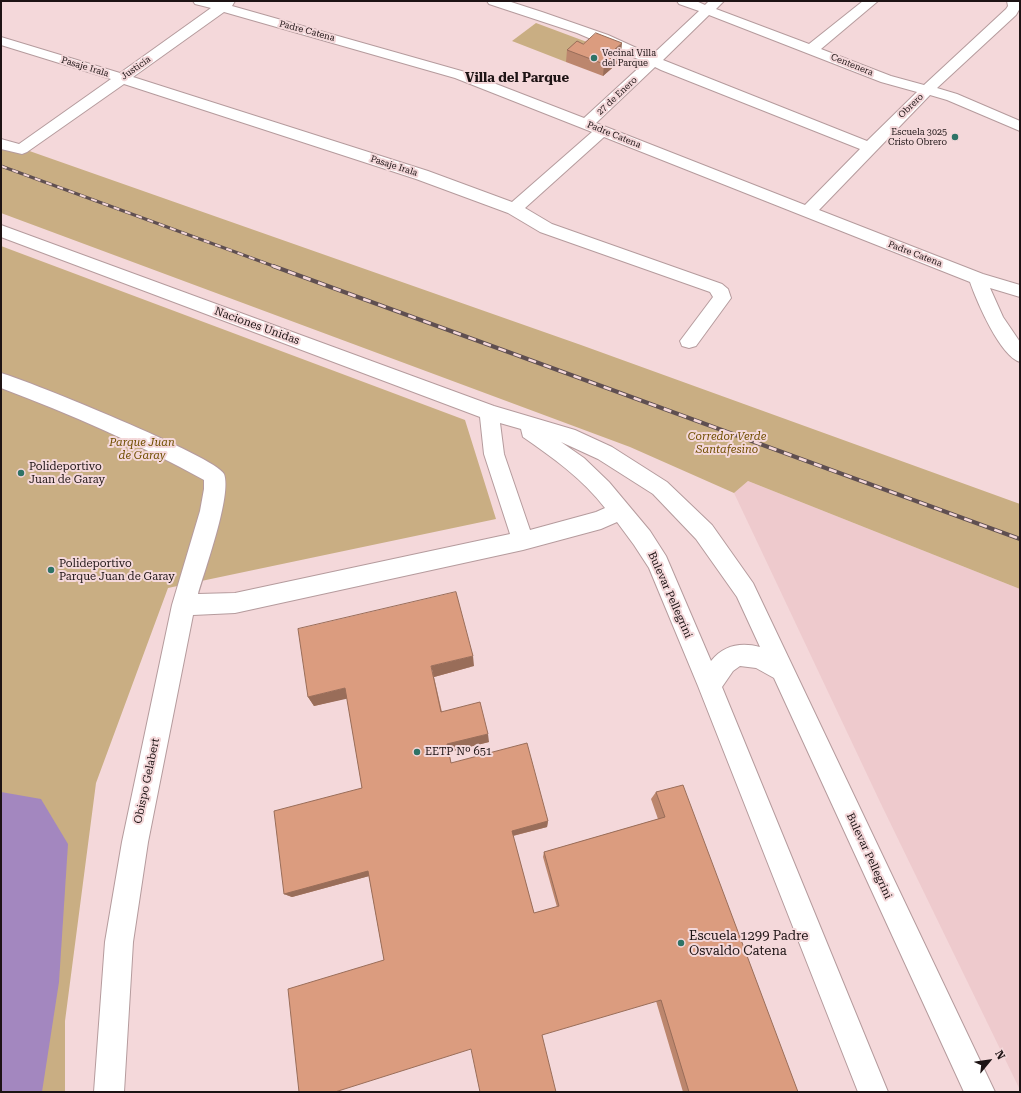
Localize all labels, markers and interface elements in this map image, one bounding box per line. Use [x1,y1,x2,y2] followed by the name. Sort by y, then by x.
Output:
[278,18,336,44] street label: Padre Catena
[602,48,656,69] place label: Vecinal Villa del Parque
[829,52,875,78] street label: Centenera
[589,53,599,63] marker: Vecinal Villa del Parque
[119,54,153,82] street label: Justicia
[60,55,110,79] street label: Pasaje Irala
[465,70,569,86] district label: Villa del Parque
[595,75,639,117] street label: 27 de Enero
[896,91,926,121] street label: Obrero
[586,119,642,151] street label: Padre Catena
[888,127,947,148] place label: Escuela 3025 Cristo Obrero
[950,132,960,142] marker: Escuela 3025 Cristo Obrero
[369,153,419,179] street label: Pasaje Irala
[886,239,944,269] street label: Padre Catena
[213,304,301,348] street label: Naciones Unidas
[688,430,766,456] park label: Corredor Verde Santafesino
[109,436,175,462] park label: Parque Juan de Garay
[29,460,105,486] place label: Polideportivo Juan de Garay
[16,468,26,478] marker: Polideportivo Juan de Garay
[645,550,695,640] street label: Bulevar Pellegrini
[59,557,175,583] place label: Polideportivo Parque Juan de Garay
[46,565,56,575] marker: Polideportivo Parque Juan de Garay
[131,737,163,825] street label: Obispo Gelabert
[425,745,492,759] place label: EETP Nº 651
[412,747,422,757] marker: EETP Nº 651
[843,811,895,901] street label: Bulevar Pellegrini
[689,928,808,959] place label: Escuela 1299 Padre Osvaldo Catena
[676,938,686,948] marker: Escuela 1299 Padre Osvaldo Catena
[969,1041,1009,1081] north arrow
[992,1048,1008,1062] text: N

